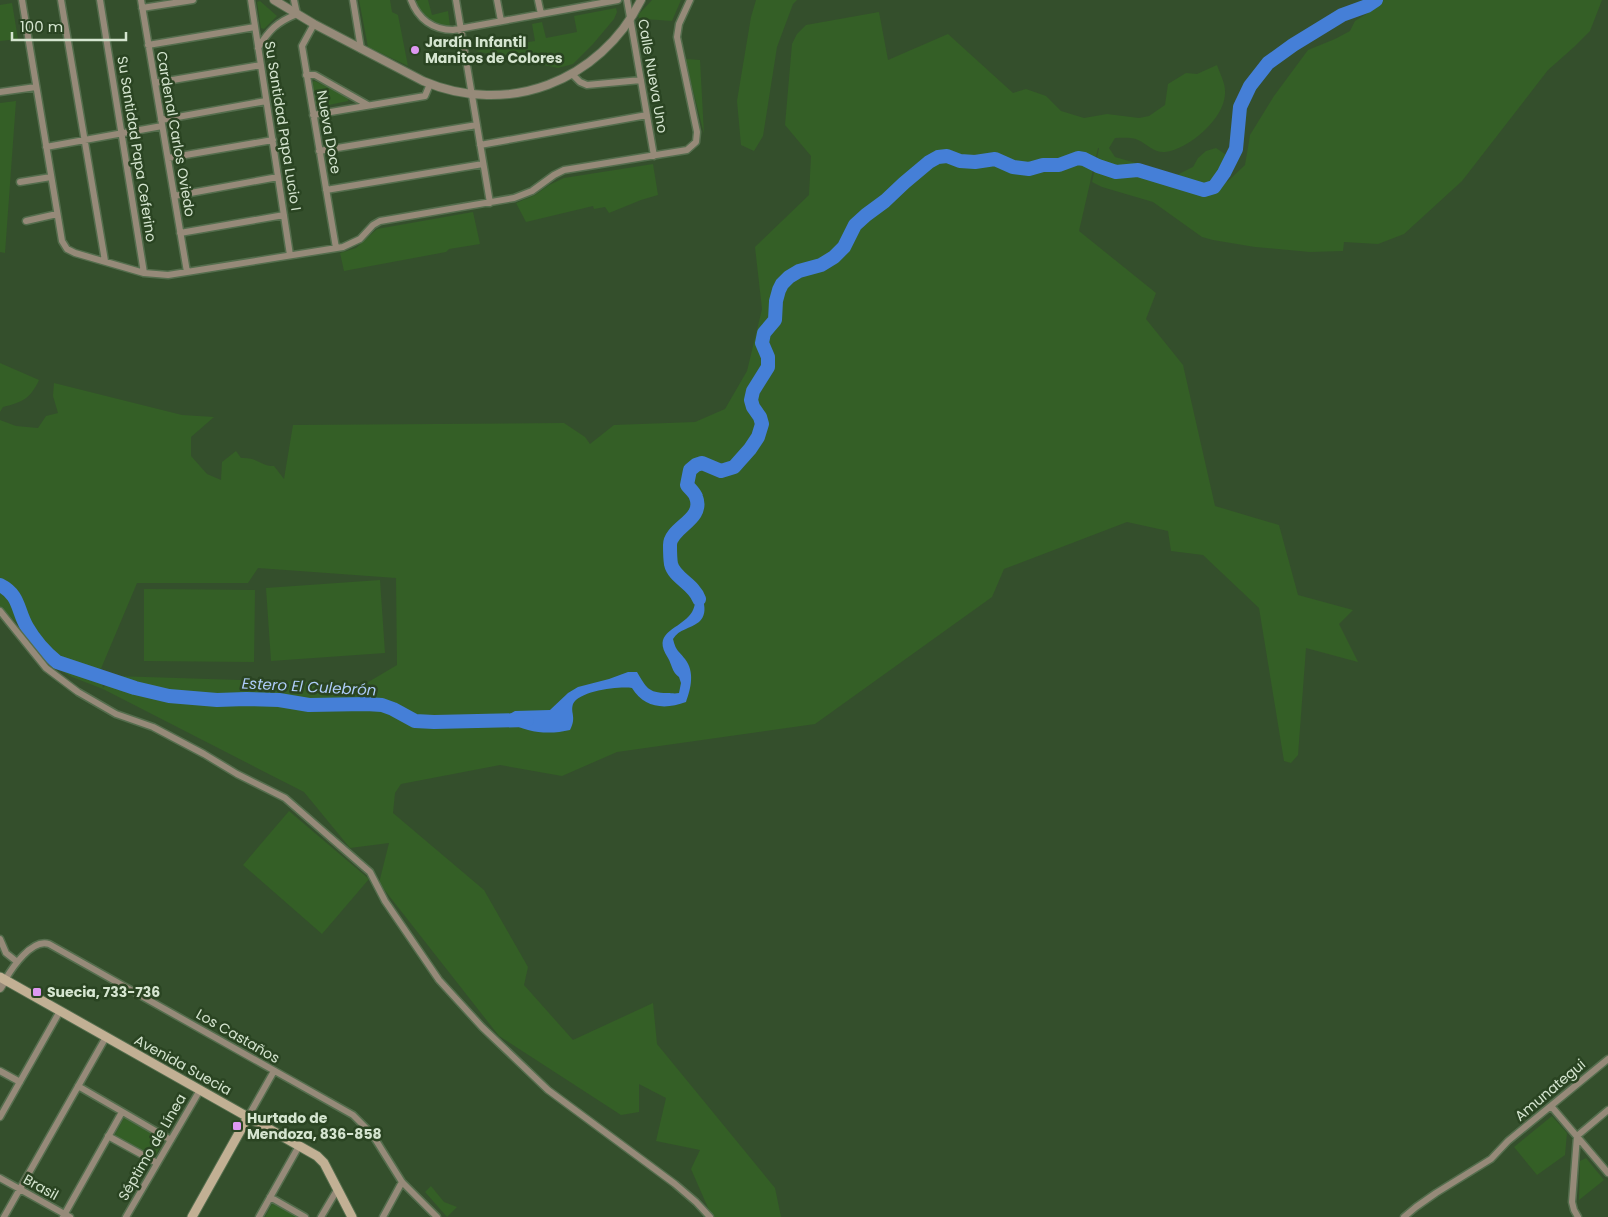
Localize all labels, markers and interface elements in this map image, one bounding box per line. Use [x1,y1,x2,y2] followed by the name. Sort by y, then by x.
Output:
[12,10,126,42] scale bar
[20,16,63,37] text: 100 m
[633,17,673,135] street label: Calle Nueva Uno
[425,32,563,68] place label: Jardín Infantil Manitos de Colores
[260,40,306,212] street label: Su Santidad Papa Lucio I
[409,44,421,56] marker: Jardín Infantil Manitos de Colores
[152,50,200,218] street label: Cardenal Carlos Oviedo
[112,55,162,243] street label: Su Santidad Papa Ceferino
[312,89,346,176] street label: Nueva Doce
[241,672,377,701] water label: Estero El Culebrón
[47,982,160,1002] place label: Suecia, 733-736
[31,986,43,998] marker: Suecia, 733-736
[193,1004,283,1068] street label: Los Castaños
[131,1030,235,1100] street label: Avenida Suecia
[1510,1054,1590,1126] street label: Amunategui
[113,1090,191,1204] street label: Séptimo de Línea
[247,1108,382,1144] place label: Hurtado de Mendoza, 836-858
[231,1120,243,1132] marker: Hurtado de Mendoza, 836-858
[20,1169,62,1205] street label: Brasil

